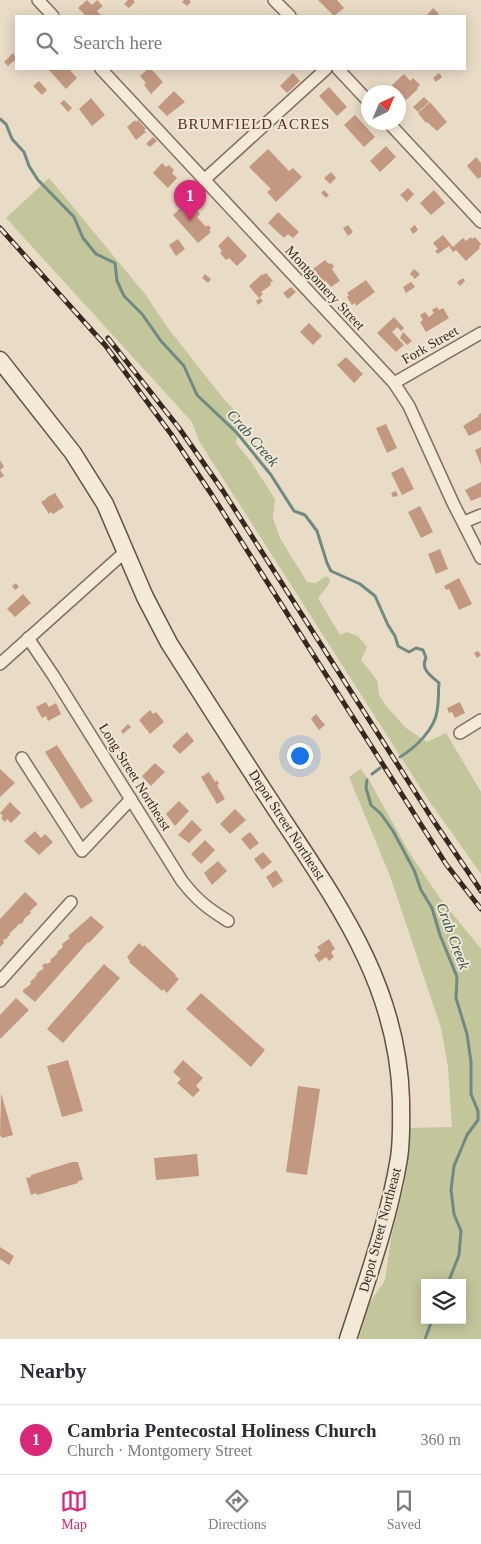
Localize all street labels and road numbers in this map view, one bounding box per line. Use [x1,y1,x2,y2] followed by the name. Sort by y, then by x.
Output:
[282,243,368,333] street label: Montgomery Street
[399,323,461,367] street label: Fork Street
[96,721,174,833] street label: Long Street Northeast
[246,767,328,883] street label: Depot Street Northeast
[356,1166,404,1294] street label: Depot Street Northeast

